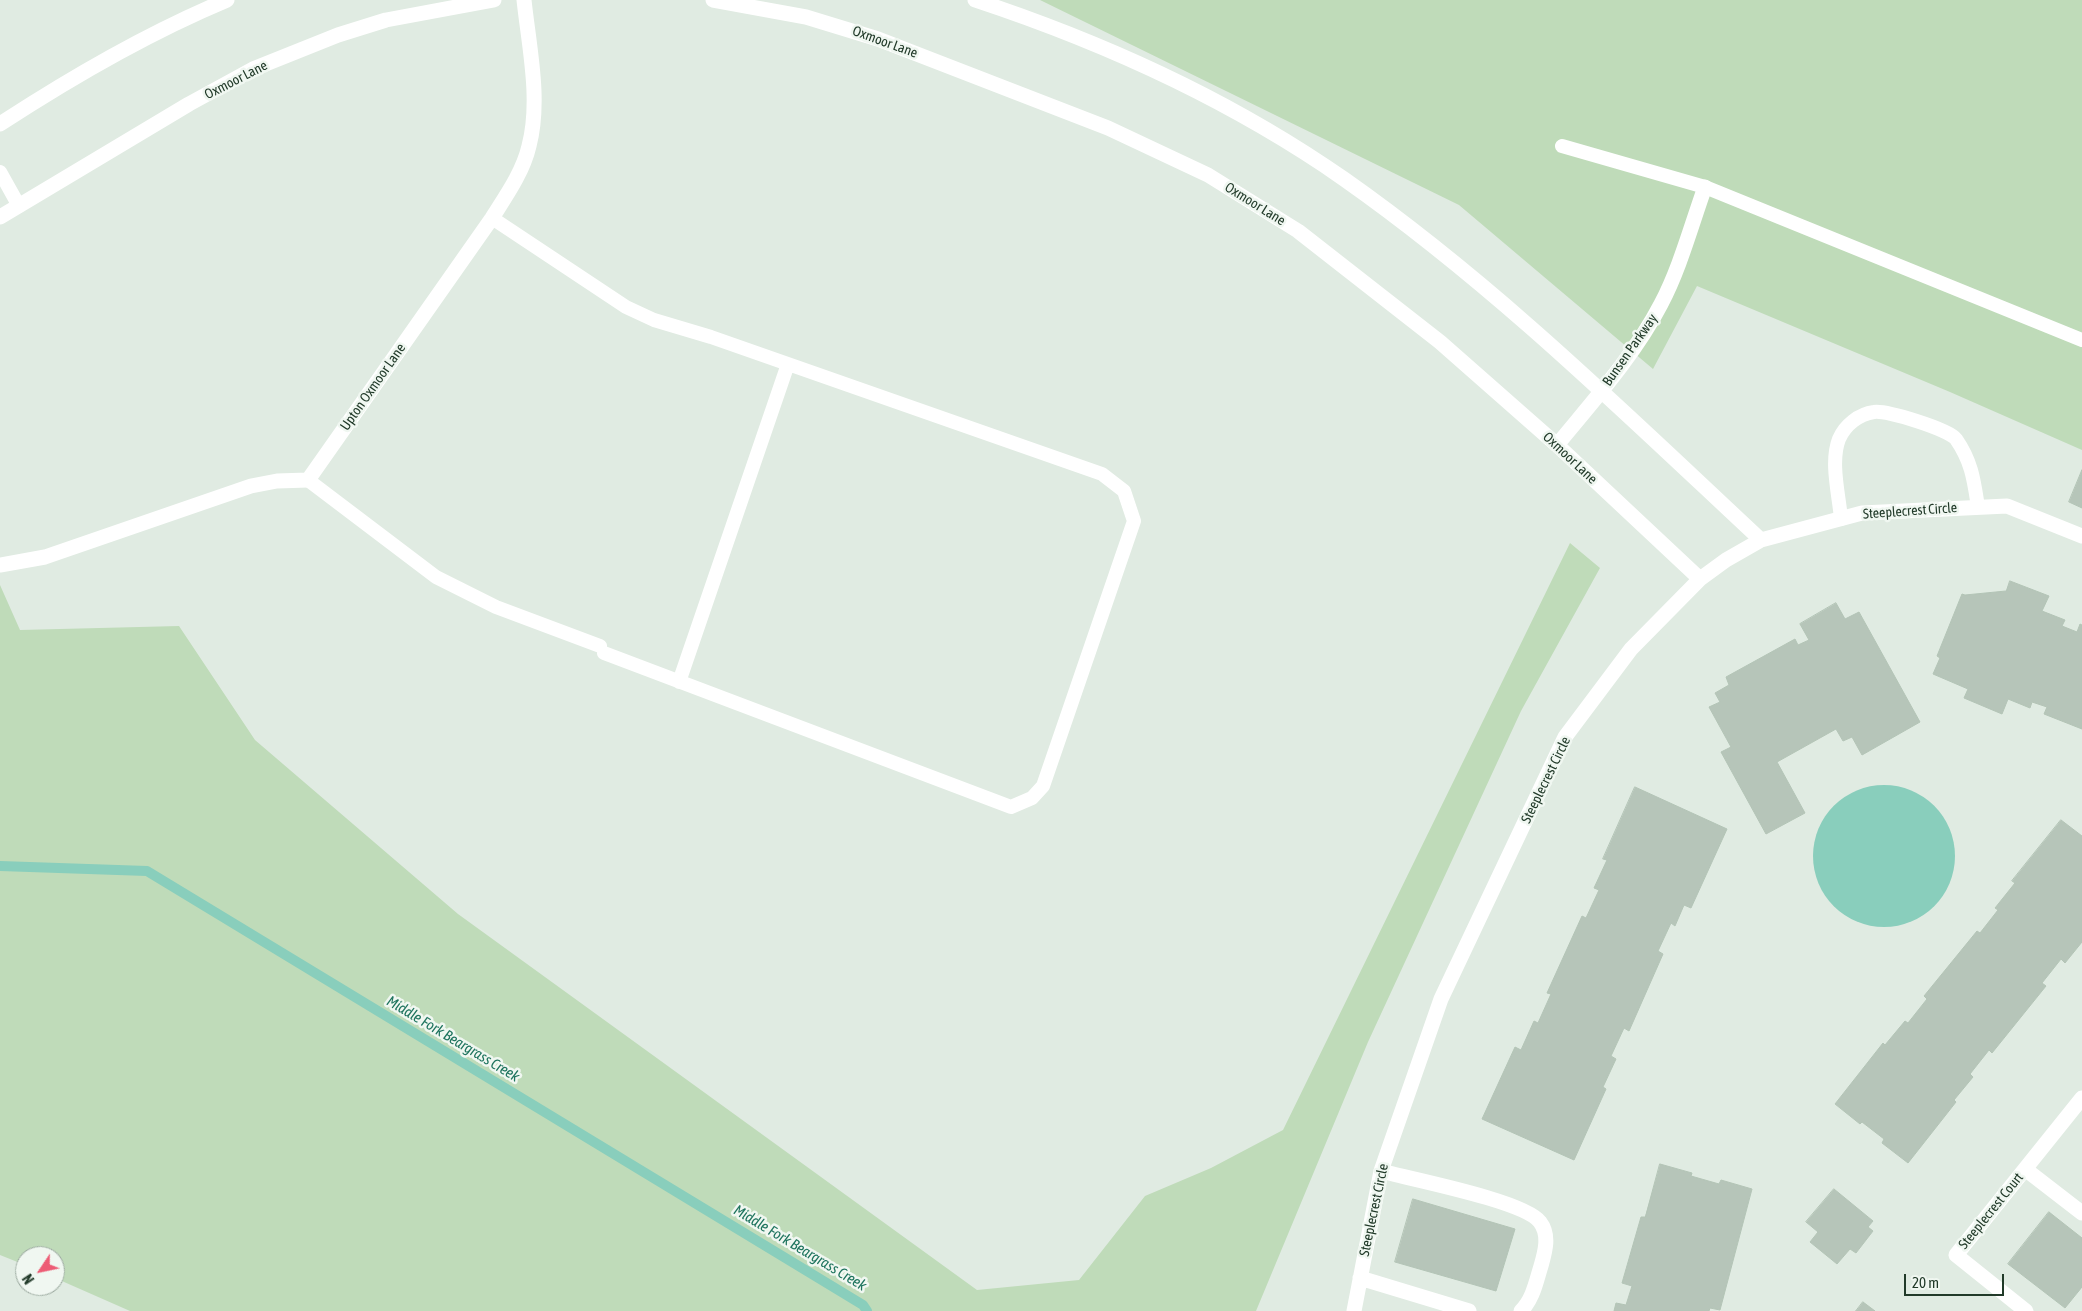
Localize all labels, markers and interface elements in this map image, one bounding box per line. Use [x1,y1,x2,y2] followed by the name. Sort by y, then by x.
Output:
[850,22,920,62] street label: Oxmoor Lane
[202,57,270,103] street label: Oxmoor Lane
[1222,179,1288,229] street label: Oxmoor Lane
[1599,311,1661,389] street label: Bunsen Parkway
[337,340,409,434] street label: Upton Oxmoor Lane
[1539,429,1601,487] street label: Oxmoor Lane
[1862,499,1958,523] street label: Steeplecrest Circle
[1518,734,1574,826] street label: Steeplecrest Circle
[383,992,523,1086] water label: Middle Fork Beargrass Creek
[1356,1162,1392,1258] street label: Steeplecrest Circle
[1955,1170,2027,1252] street label: Steeplecrest Court
[730,1201,870,1295] water label: Middle Fork Beargrass Creek
[15,1246,65,1296] north arrow
[1907,1264,2007,1296] scale bar
[19,1271,37,1287] text: N
[1912,1274,1939,1291] text: 20 m

